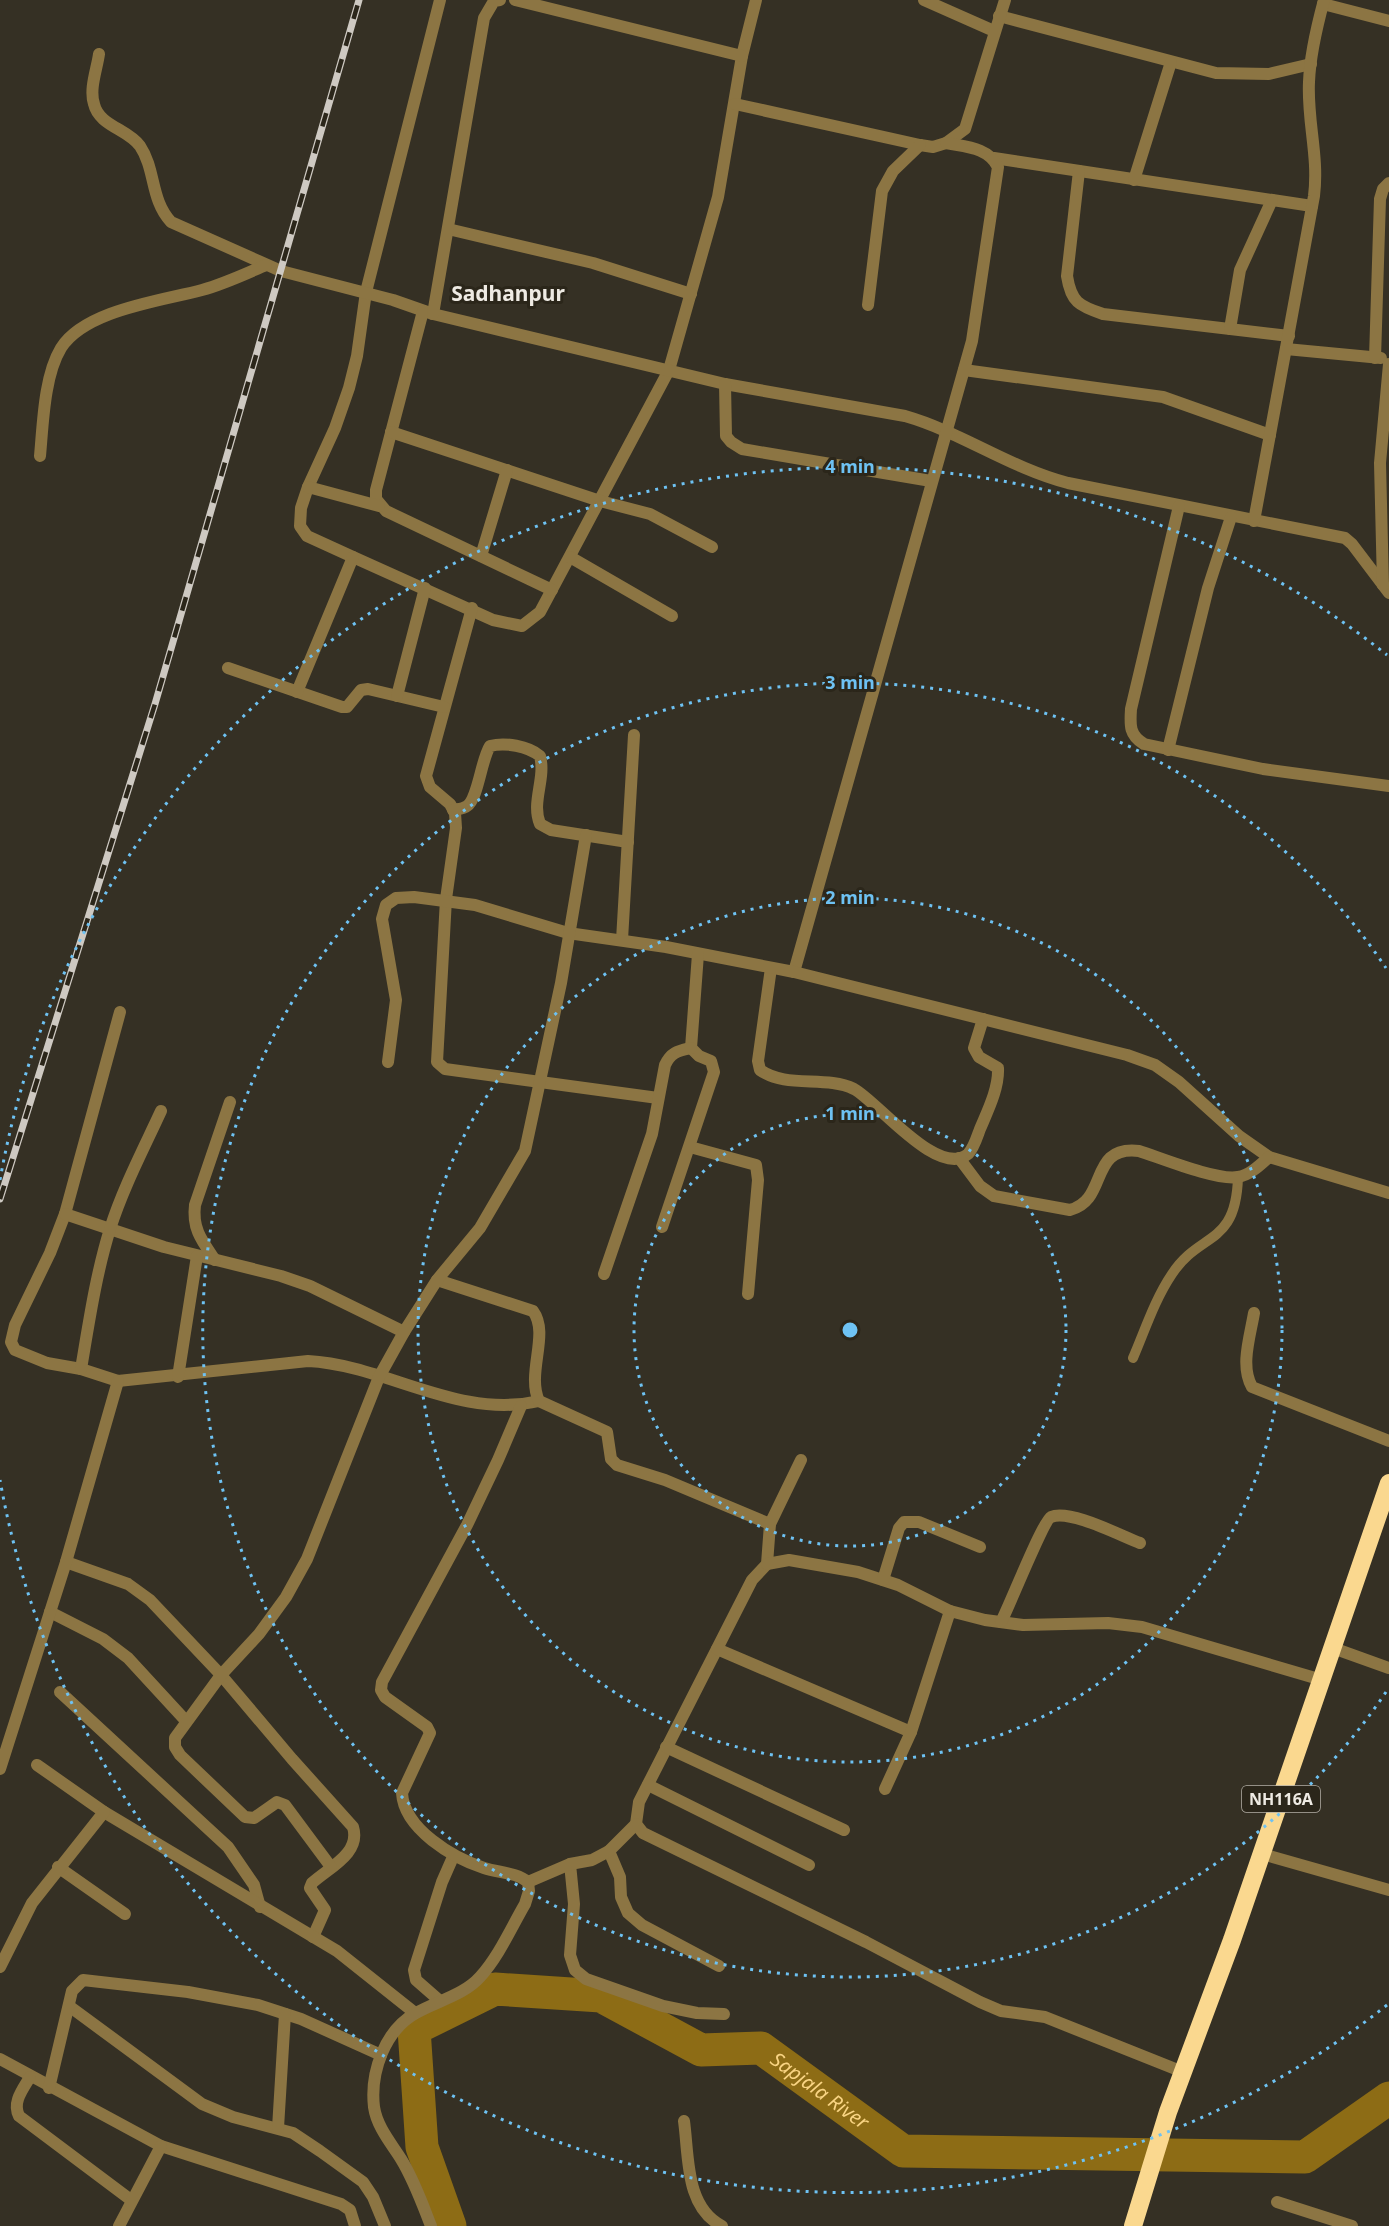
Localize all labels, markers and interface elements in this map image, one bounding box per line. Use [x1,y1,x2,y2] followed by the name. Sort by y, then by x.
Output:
[451,279,565,307] district label: Sadhanpur
[825,454,875,478] text: 4 min
[825,670,875,694] text: 3 min
[825,885,875,909] text: 2 min
[825,1101,875,1125] text: 1 min
[840,1320,860,1340] centre of rings
[1242,1786,1320,1812] road number: NH116A
[766,2045,876,2136] water label: Sapjala River

